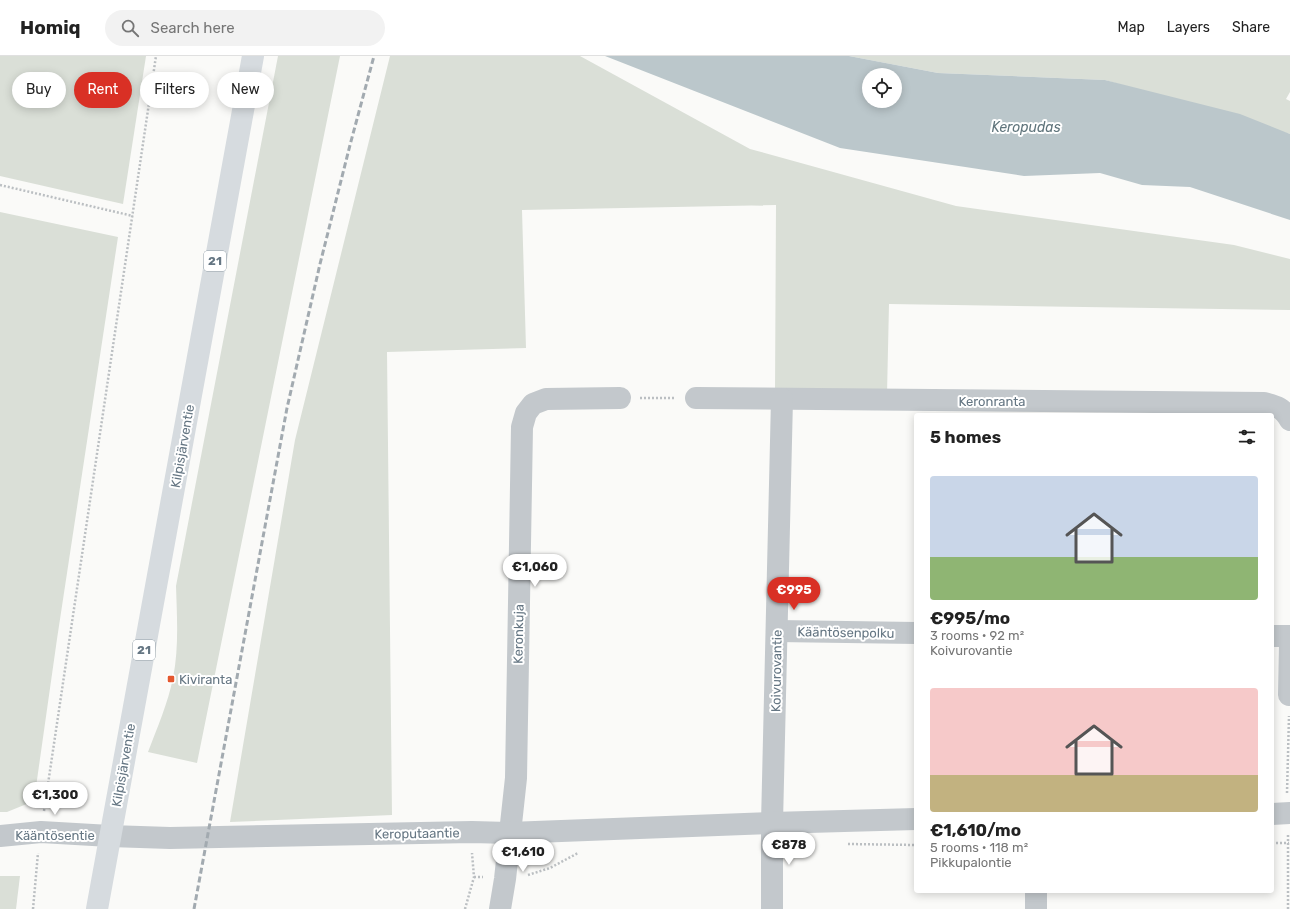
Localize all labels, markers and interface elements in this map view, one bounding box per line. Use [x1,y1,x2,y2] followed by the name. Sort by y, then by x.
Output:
[105,10,385,46] search box
[20,16,81,39] text: Homiq
[119,17,141,39] icon: search
[151,19,235,37] text: Search here
[1118,19,1145,36] text: Map
[1167,19,1210,36] text: Layers
[1232,19,1270,36] text: Share
[862,68,902,108] map controls
[862,68,902,108] button: locate
[12,72,66,108] chip: Buy
[74,72,132,108] chip: Rent
[140,72,209,108] chip: Filters
[217,72,274,108] chip: New
[991,119,1061,136] water label: Keropudas
[204,251,226,271] road number: 21
[959,394,1025,409] street label: Keronranta
[168,403,197,489] street label: Kilpisjärventie
[1236,426,1258,448] icon: filters
[930,427,1001,447] text: 5 homes
[1058,502,1130,574] icon: home
[502,554,568,588] pin: €1,060
[512,559,558,574] text: €1,060
[770,577,818,611] pin: €995
[776,582,812,597] text: €995
[510,604,527,664] street label: Keronkuja
[930,608,1010,628] text: €995/mo
[797,624,895,641] street label: Kääntösenpolku
[930,628,1024,643] text: 3 rooms · 92 m²
[768,630,785,712] street label: Koivurovantie
[133,640,155,660] road number: 21
[930,643,1013,658] text: Koivurovantie
[179,672,232,687] place label: Kiviranta
[166,674,176,684] marker: Kiviranta
[1058,714,1130,786] icon: home
[109,722,138,808] street label: Kilpisjärventie
[22,782,88,816] pin: €1,300
[32,787,78,802] text: €1,300
[930,820,1021,840] text: €1,610/mo
[374,825,460,842] street label: Keroputaantie
[15,828,95,843] street label: Kääntösentie
[765,832,813,866] pin: €878
[771,837,807,852] text: €878
[490,839,556,873] pin: €1,610
[930,840,1028,855] text: 5 rooms · 118 m²
[501,844,545,859] text: €1,610
[930,855,1012,870] text: Pikkupalontie

